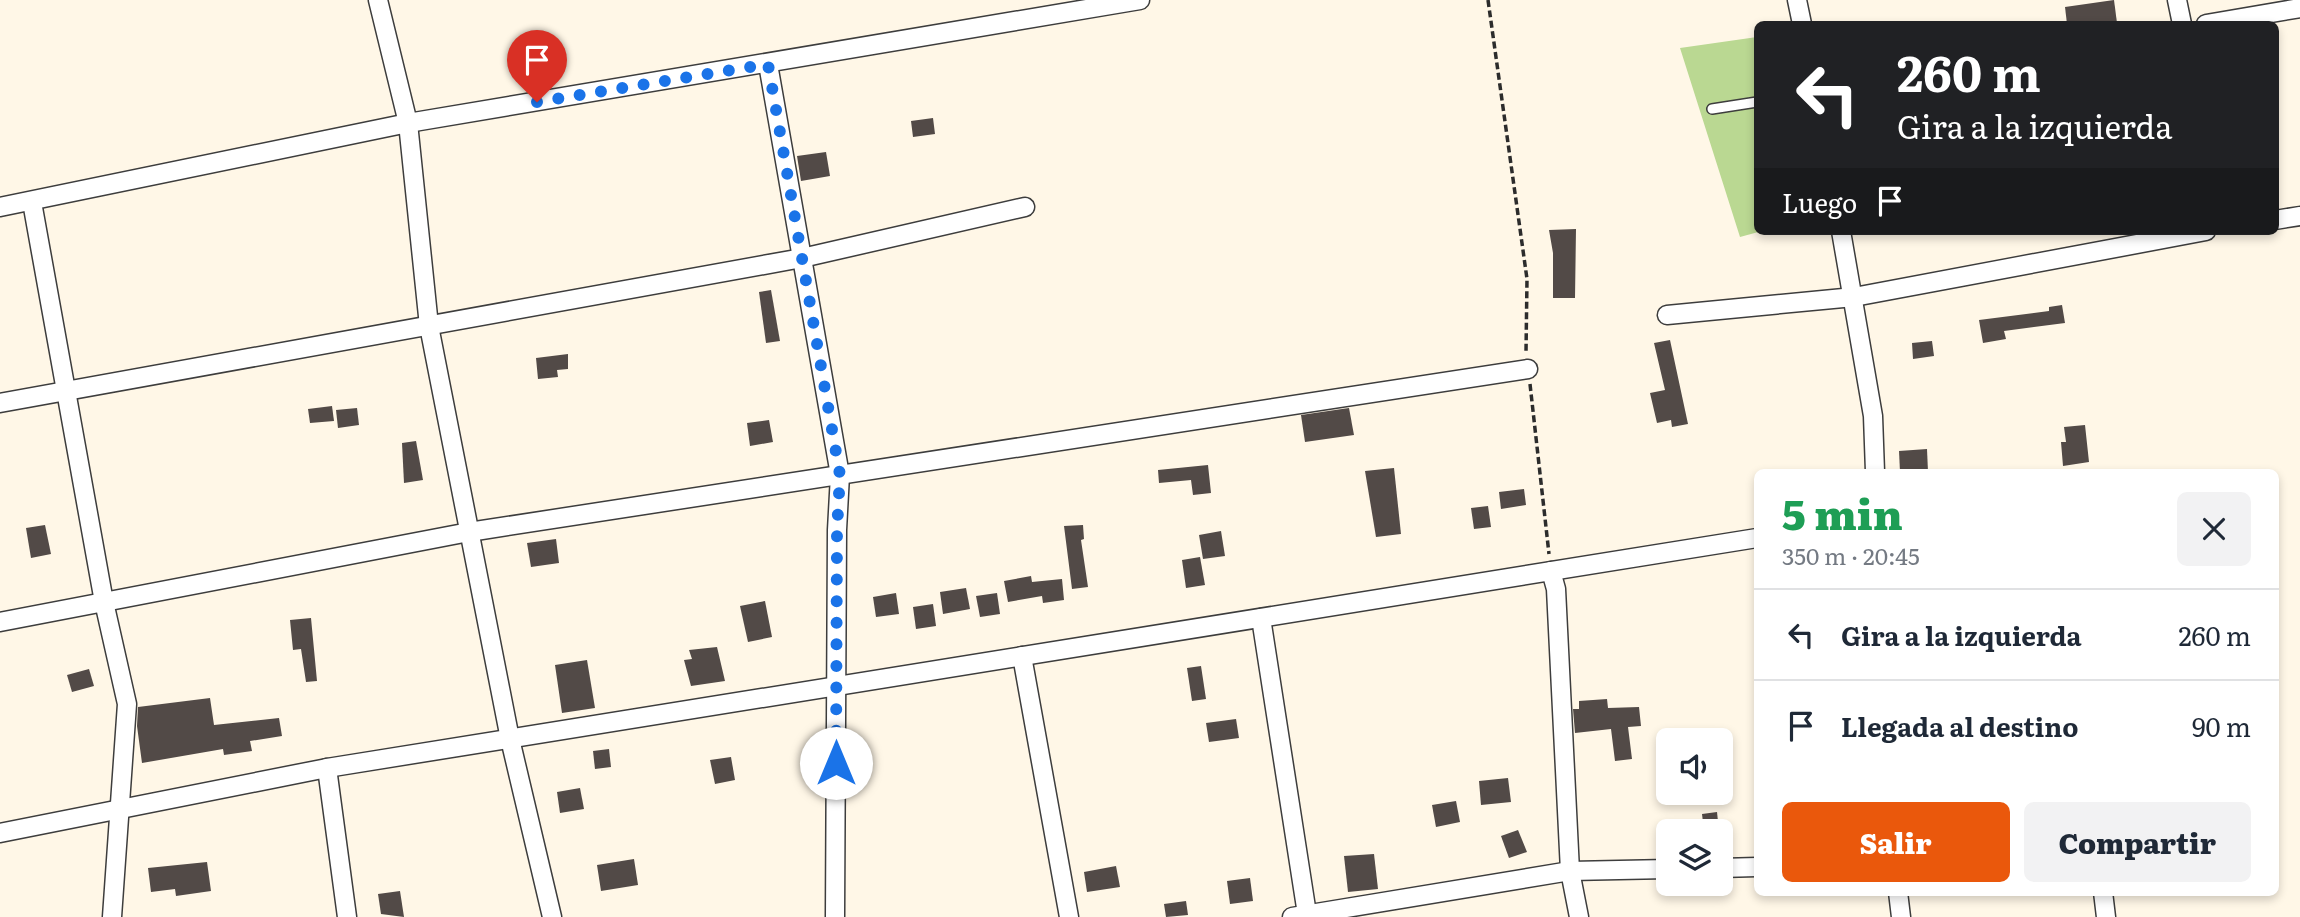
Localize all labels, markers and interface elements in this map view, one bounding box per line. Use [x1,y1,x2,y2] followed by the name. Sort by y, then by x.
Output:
[507,30,567,102] pin
[1897,34,2041,107] text: 260 m
[518,41,556,79] icon: arrive
[1782,49,1873,140] icon: left
[1897,101,2172,149] text: Gira a la izquierda
[1782,182,1857,221] text: Luego
[1871,182,1909,220] icon: arrive
[1782,481,1903,543] text: 5 min
[2177,492,2251,566] button: close
[1782,538,1920,572] text: 350 m · 20:45
[1841,615,2082,654] text: Gira a la izquierda
[2178,615,2251,654] text: 260 m
[1782,616,1820,654] icon: left
[1841,706,2078,745] text: Llegada al destino
[2192,706,2251,745] text: 90 m
[1782,707,1820,745] icon: arrive
[799,726,873,800] position arrow
[1656,728,1733,896] map controls
[1656,728,1733,805] button: sound
[1782,802,2010,882] button: Salir
[2024,802,2251,882] button: Compartir
[1656,819,1733,896] button: layers

